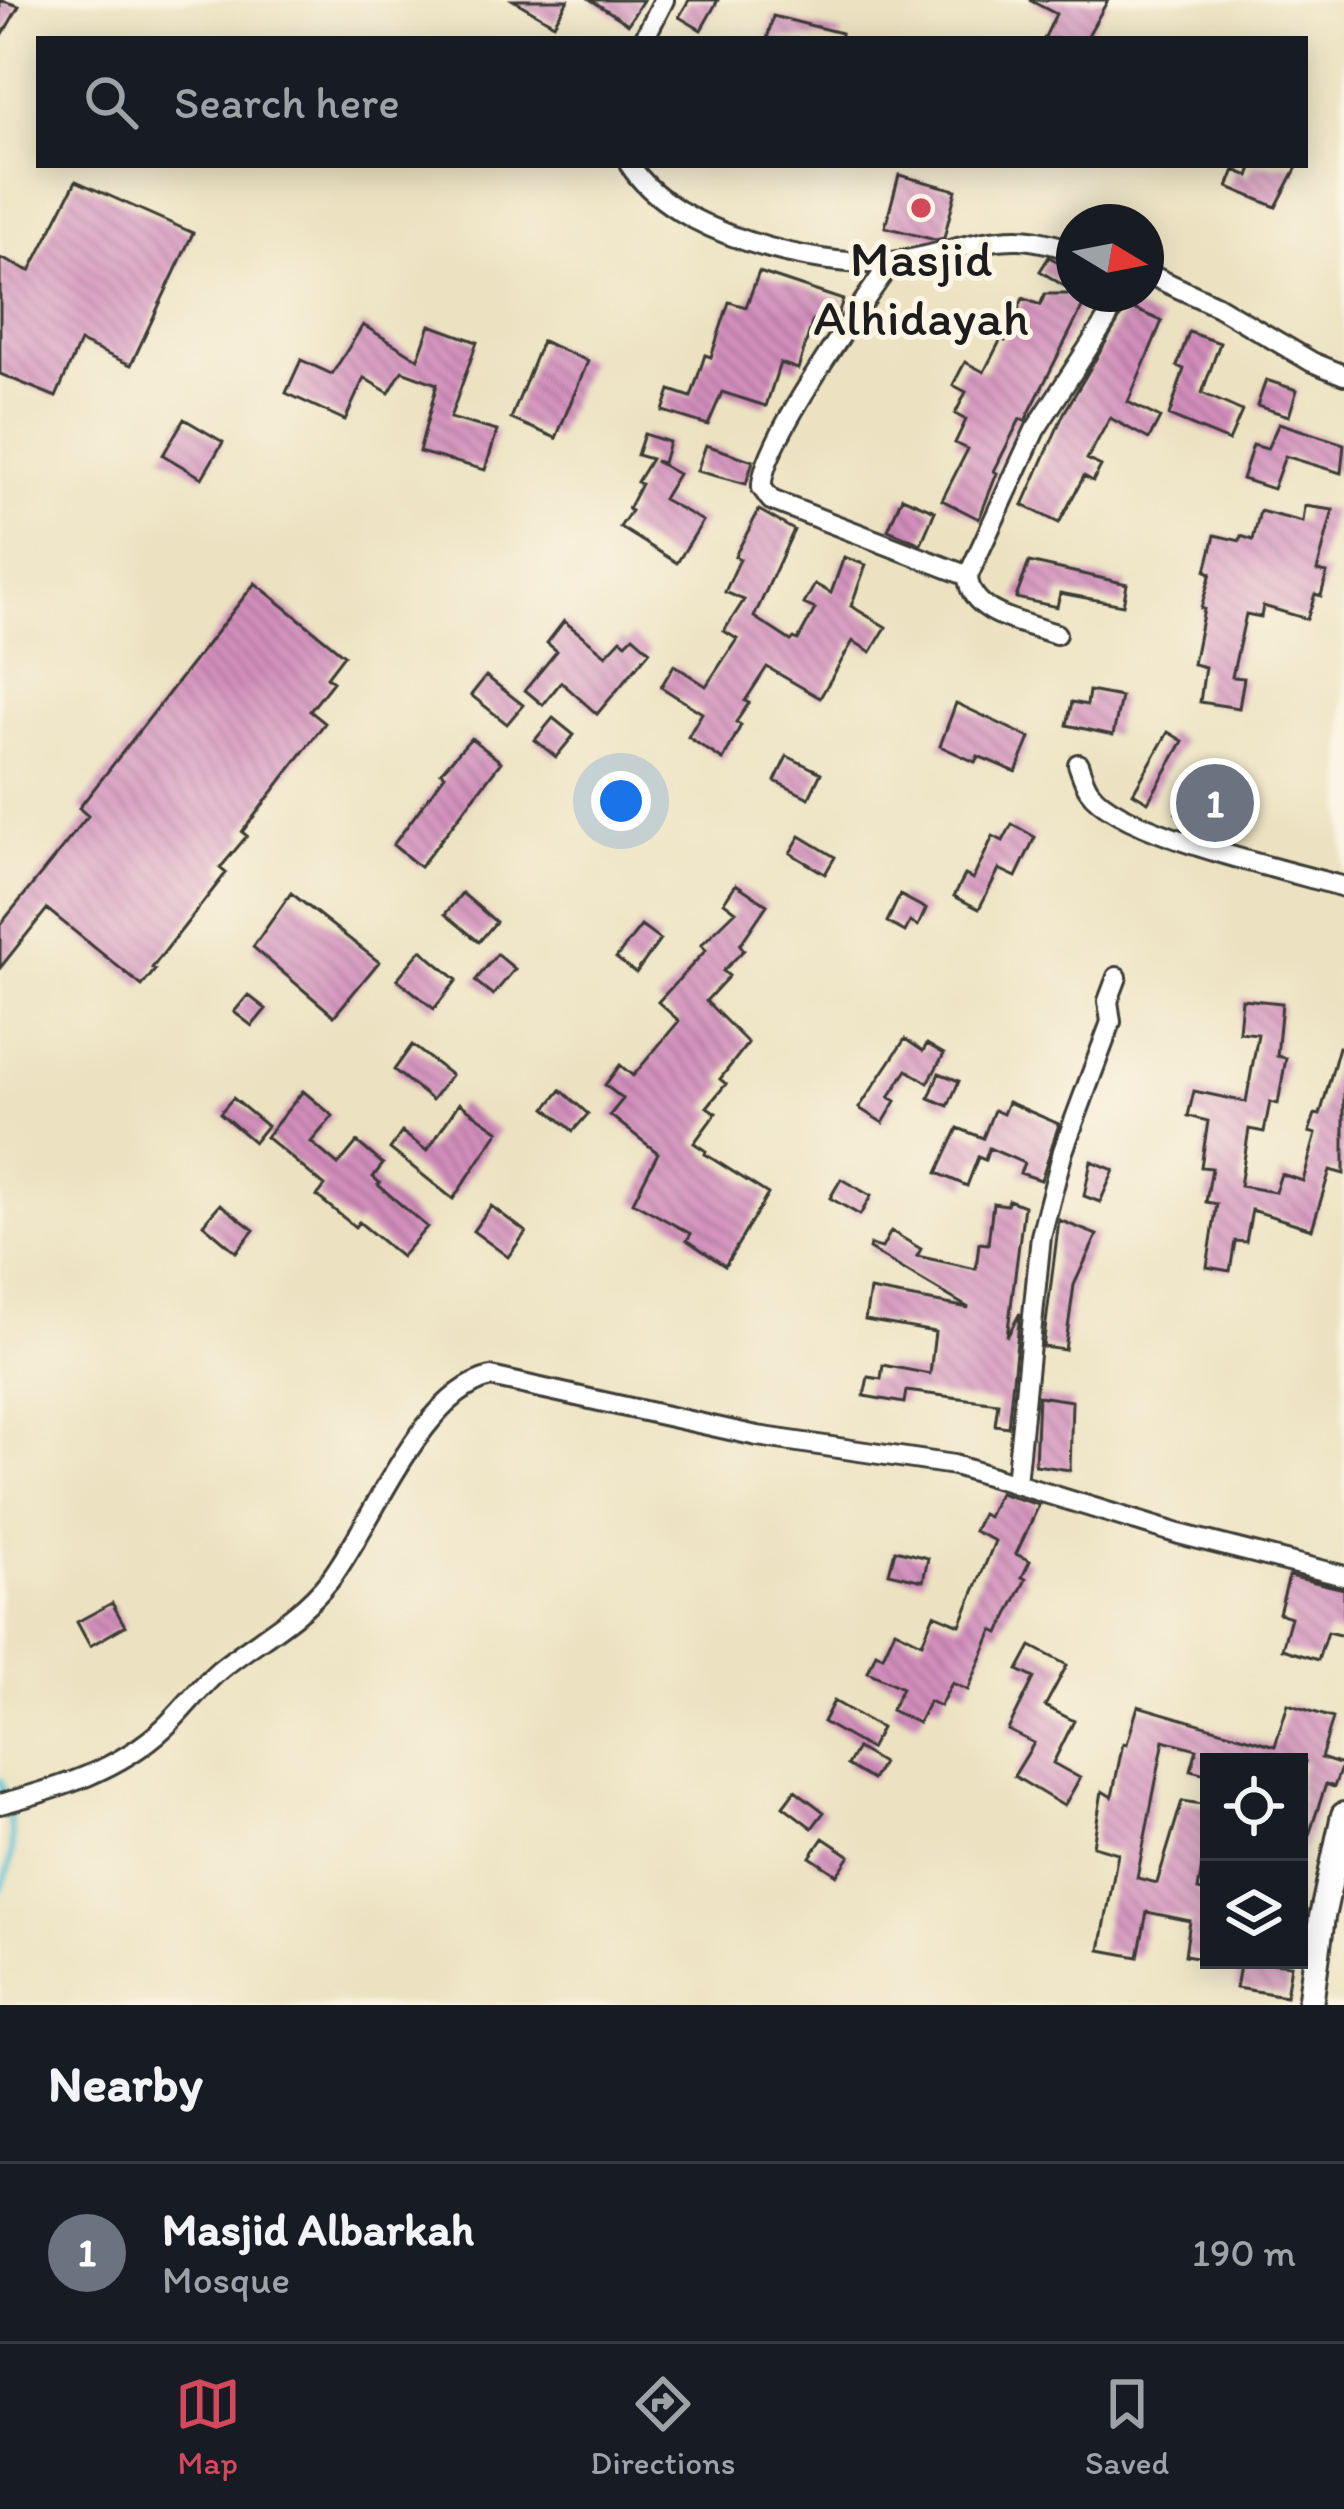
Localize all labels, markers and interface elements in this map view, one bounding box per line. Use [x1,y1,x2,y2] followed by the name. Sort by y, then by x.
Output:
[36,36,1308,168] search box
[78,69,144,135] icon: search
[174,75,400,129] text: Search here
[908,195,934,221] marker: Masjid Alhidayah
[1056,204,1164,312] north arrow
[813,228,1029,348] place label: Masjid Alhidayah
[1176,758,1254,848] pin: 1
[591,771,651,831] your location
[1200,1753,1308,1969] map controls
[1200,1753,1308,1861] button: locate
[1200,1861,1308,1969] button: layers
[48,2053,203,2114] text: Nearby
[162,2202,474,2256] text: Masjid Albarkah
[78,2229,96,2276] text: 1
[1192,2229,1296,2276] text: 190 m
[162,2256,290,2303] text: Mosque
[175,2371,241,2482] tab: Map
[590,2371,735,2482] tab: Directions
[1085,2371,1169,2482] tab: Saved

